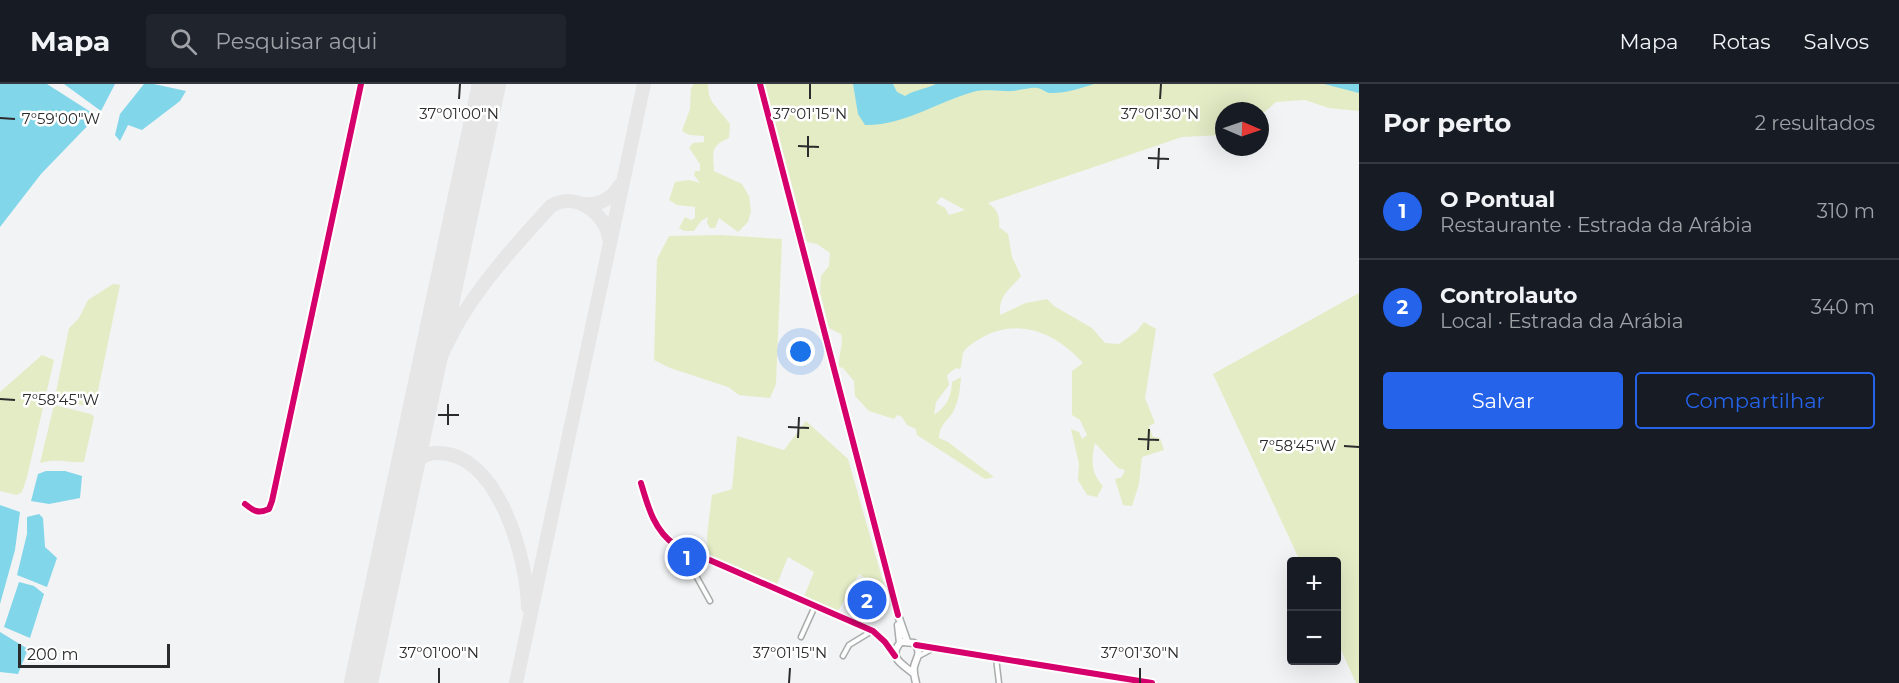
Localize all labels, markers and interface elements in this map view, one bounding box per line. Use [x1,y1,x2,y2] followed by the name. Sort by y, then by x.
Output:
[146,14,566,68] search box
[30,24,110,58] text: Mapa
[167,25,200,58] icon: search
[215,28,377,55] text: Pesquisar aqui
[1619,29,1678,54] text: Mapa
[1711,29,1771,54] text: Rotas
[1804,29,1869,54] text: Salvos
[1215,102,1269,156] north arrow
[419,104,499,123] text: 37°01'00"N
[773,104,847,123] text: 37°01'15"N
[1121,104,1199,123] text: 37°01'30"N
[1383,107,1511,139] text: Por perto
[22,109,101,128] text: 7°59'00"W
[1755,111,1875,135] text: 2 resultados
[1440,186,1555,213] text: O Pontual
[1399,199,1406,223] text: 1
[1817,199,1875,223] text: 310 m
[1440,213,1753,237] text: Restaurante · Estrada da Arábia
[1440,282,1577,309] text: Controlauto
[1397,295,1408,319] text: 2
[1811,295,1875,319] text: 340 m
[1440,309,1684,333] text: Local · Estrada da Arábia
[786,337,815,366] your location
[1383,372,1623,429] button: Salvar
[1635,372,1875,429] button: Compartilhar
[23,390,100,409] text: 7°58'45"W
[1260,436,1337,455] text: 7°58'45"W
[668,534,706,580] pin: 1
[1287,557,1341,665] map controls
[1287,557,1341,611] button: +
[848,578,886,622] pin: 2
[1287,611,1341,665] button: −
[18,641,170,668] scale bar
[399,643,479,662] text: 37°01'00"N
[753,643,827,662] text: 37°01'15"N
[1101,643,1179,662] text: 37°01'30"N
[27,645,78,664] text: 200 m

